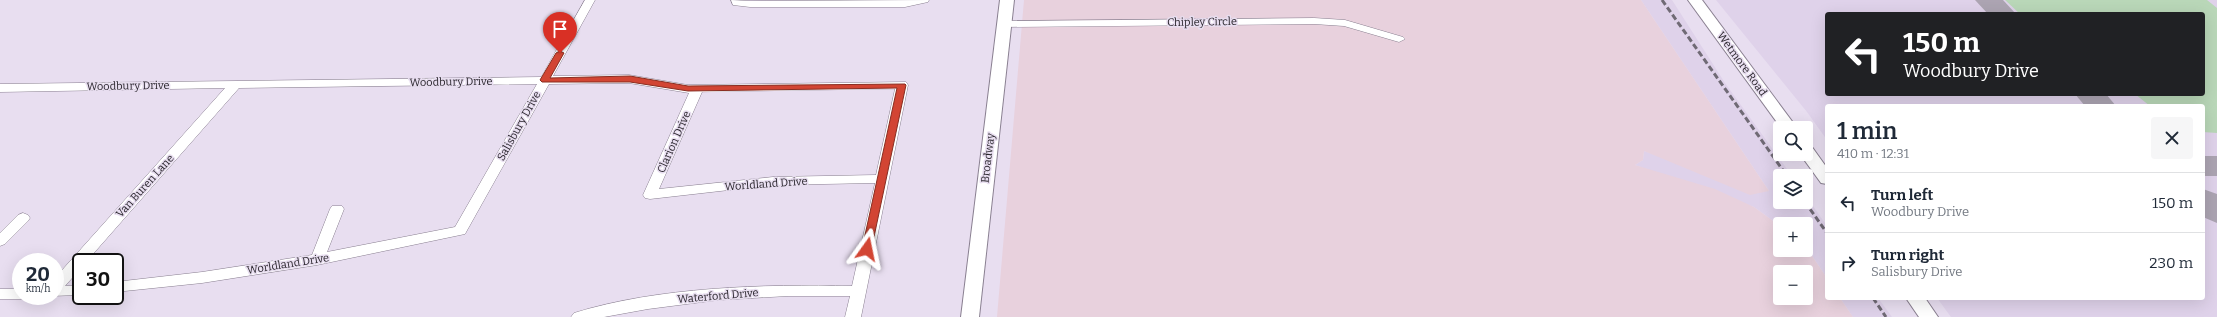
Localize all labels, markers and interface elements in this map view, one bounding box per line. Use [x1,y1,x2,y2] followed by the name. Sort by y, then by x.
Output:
[543,12,577,53] pin
[1167,15,1237,29] street label: Chipley Circle
[549,18,571,40] icon: arrive
[1903,26,1980,59] text: 150 m
[1837,28,1889,80] icon: left
[1714,29,1770,99] street label: Wetmore Road
[1903,60,2039,82] text: Woodbury Drive
[409,75,493,89] street label: Woodbury Drive
[86,79,170,93] street label: Woodbury Drive
[495,89,543,163] street label: Salisbury Drive
[655,109,693,175] street label: Clarion Drive
[1837,117,1897,145] text: 1 min
[2151,117,2193,159] button: close
[1773,121,1813,305] map controls
[1773,121,1813,161] button: search
[978,132,998,184] street label: Broadway
[1837,146,1909,161] text: 410 m · 12:31
[113,152,177,220] street label: Van Buren Lane
[1773,169,1813,209] button: layers
[724,175,808,193] street label: Worldland Drive
[1871,186,1933,204] text: Turn left
[1837,192,1859,214] icon: left
[2152,194,2193,212] text: 150 m
[1871,204,1969,219] text: Woodbury Drive
[1773,217,1813,257] button: +
[846,228,888,270] position arrow
[1871,246,1944,264] text: Turn right
[246,251,330,277] street label: Worldland Drive
[1837,252,1859,274] icon: right
[72,253,124,305] speed limit sign: 30
[2149,254,2193,272] text: 230 m
[26,262,50,286] text: 20
[1871,264,1962,279] text: Salisbury Drive
[1773,265,1813,305] button: −
[26,283,50,295] text: km/h
[677,286,759,306] street label: Waterford Drive

